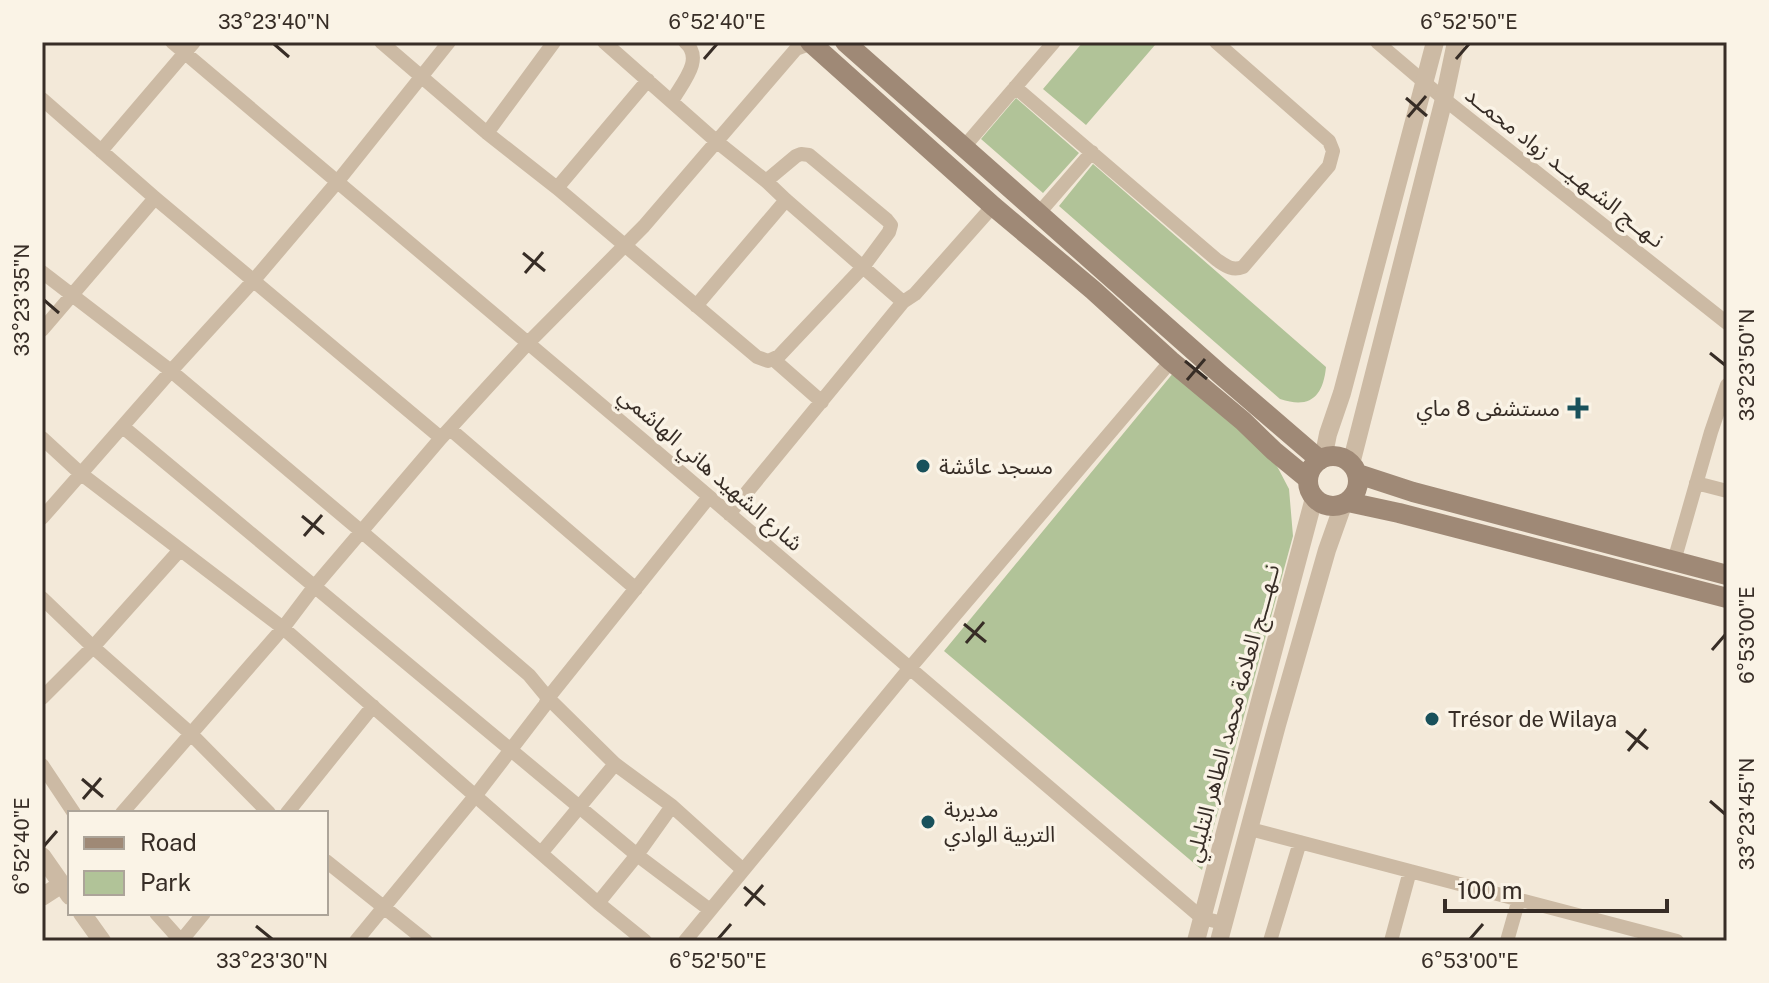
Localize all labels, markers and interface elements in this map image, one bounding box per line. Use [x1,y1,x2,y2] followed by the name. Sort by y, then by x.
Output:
[218,10,330,34] text: 33°23'40"N
[668,10,766,34] text: 6°52'40"E
[1420,10,1518,34] text: 6°52'50"E
[1458,81,1670,256] street label: نـهــج الشـهـيــد زواد محمــد
[10,244,34,356] text: 33°23'35"N
[1735,309,1759,421] text: 33°23'50"N
[611,382,808,559] street label: شارع الشهيد هاني الهاشمي
[1416,395,1560,425] place label: مستشفى 8 ماي
[1567,397,1589,419] marker: مستشفى 8 ماي
[939,453,1053,479] place label: مسجد عائشة
[914,457,932,475] marker: مسجد عائشة
[1180,561,1288,866] street label: نــهــــج العلامة محمد الطاهر التليلي
[1735,586,1759,684] text: 6°53'00"E
[1448,706,1617,732] place label: Trésor de Wilaya
[1423,710,1441,728] marker: Trésor de Wilaya
[1735,758,1759,870] text: 33°23'45"N
[944,796,1055,851] place label: مديربة التربية الوادي
[10,797,34,895] text: 6°52'40"E
[68,811,328,915] legend
[919,813,937,831] marker: مديربة التربية الوادي
[140,828,197,856] text: Road
[1445,863,1667,913] scale bar
[140,868,191,896] text: Park
[1457,876,1523,904] text: 100 m
[216,949,328,973] text: 33°23'30"N
[669,949,767,973] text: 6°52'50"E
[1421,949,1519,973] text: 6°53'00"E

